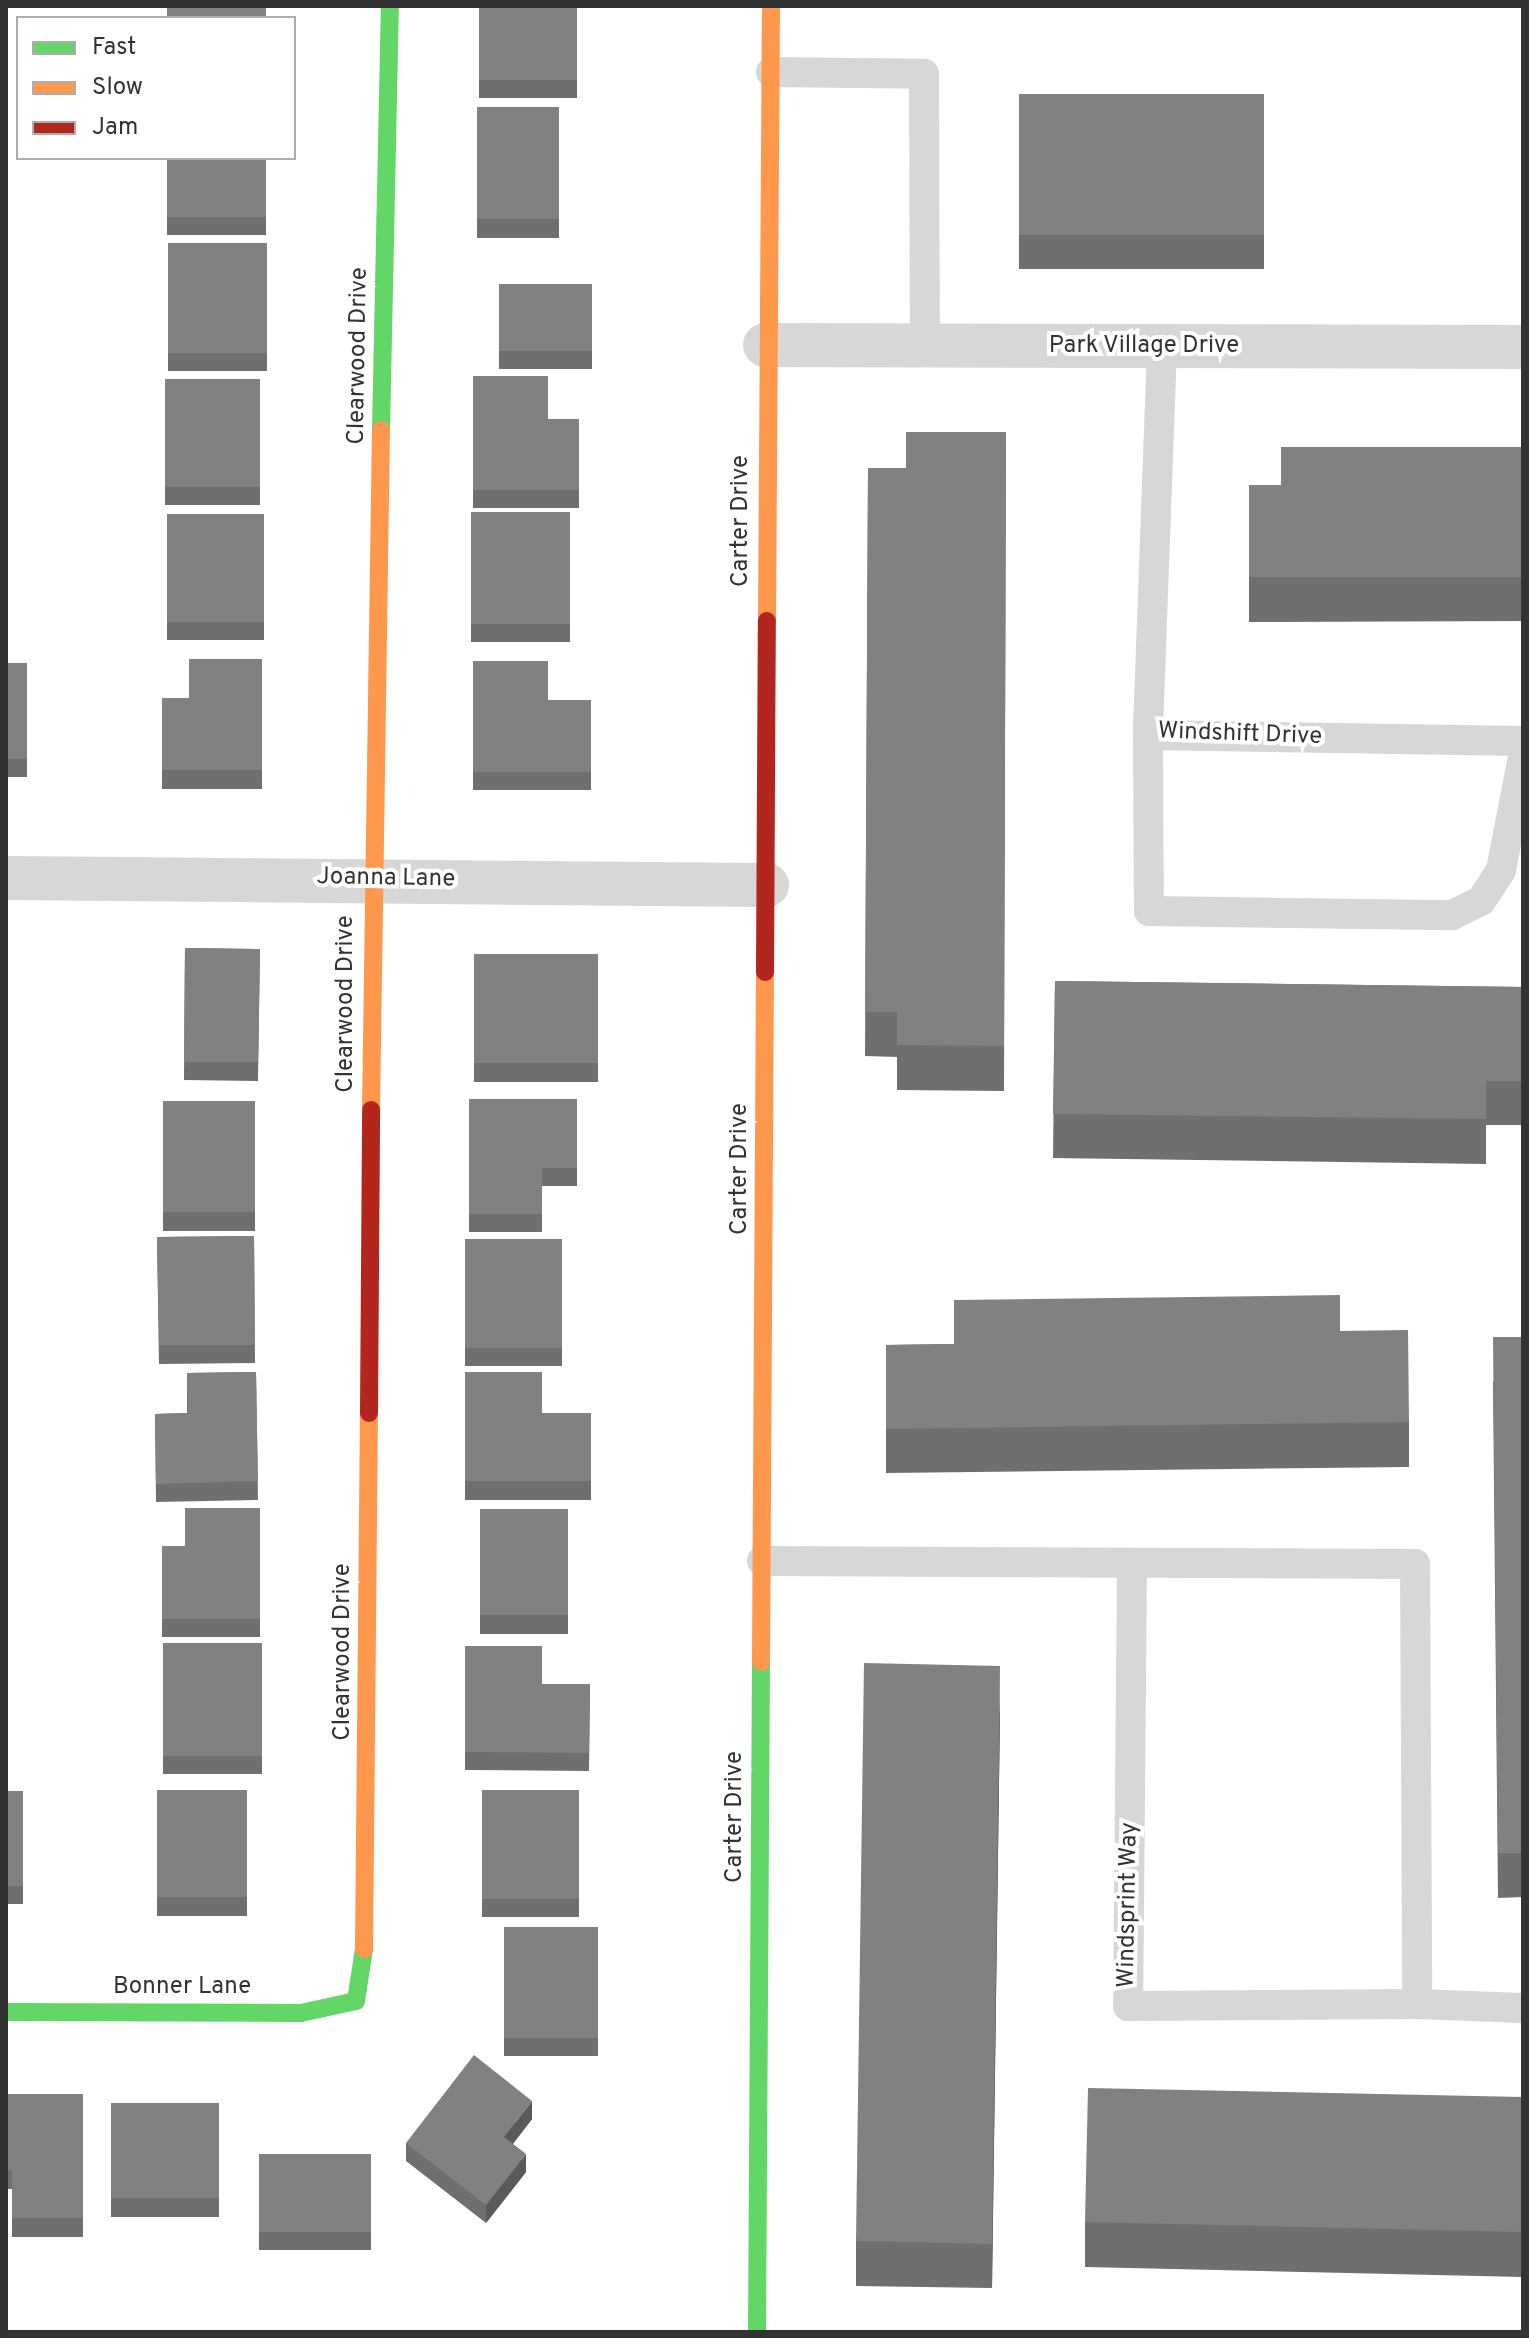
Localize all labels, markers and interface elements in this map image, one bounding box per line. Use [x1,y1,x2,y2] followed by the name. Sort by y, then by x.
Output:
[16,16,296,160] legend
[92,33,136,63] text: Fast
[92,73,143,103] text: Slow
[92,113,138,143] text: Jam
[343,267,375,445] street label: Clearwood Drive
[1048,333,1240,361] street label: Park Village Drive
[728,455,756,587] street label: Carter Drive
[1157,718,1323,752] street label: Windshift Drive
[316,863,456,895] street label: Joanna Lane
[333,915,361,1093] street label: Clearwood Drive
[727,1103,755,1235] street label: Carter Drive
[330,1563,358,1741] street label: Clearwood Drive
[722,1751,750,1883] street label: Carter Drive
[1113,1822,1145,1988] street label: Windsprint Way
[113,1974,251,2002] street label: Bonner Lane

